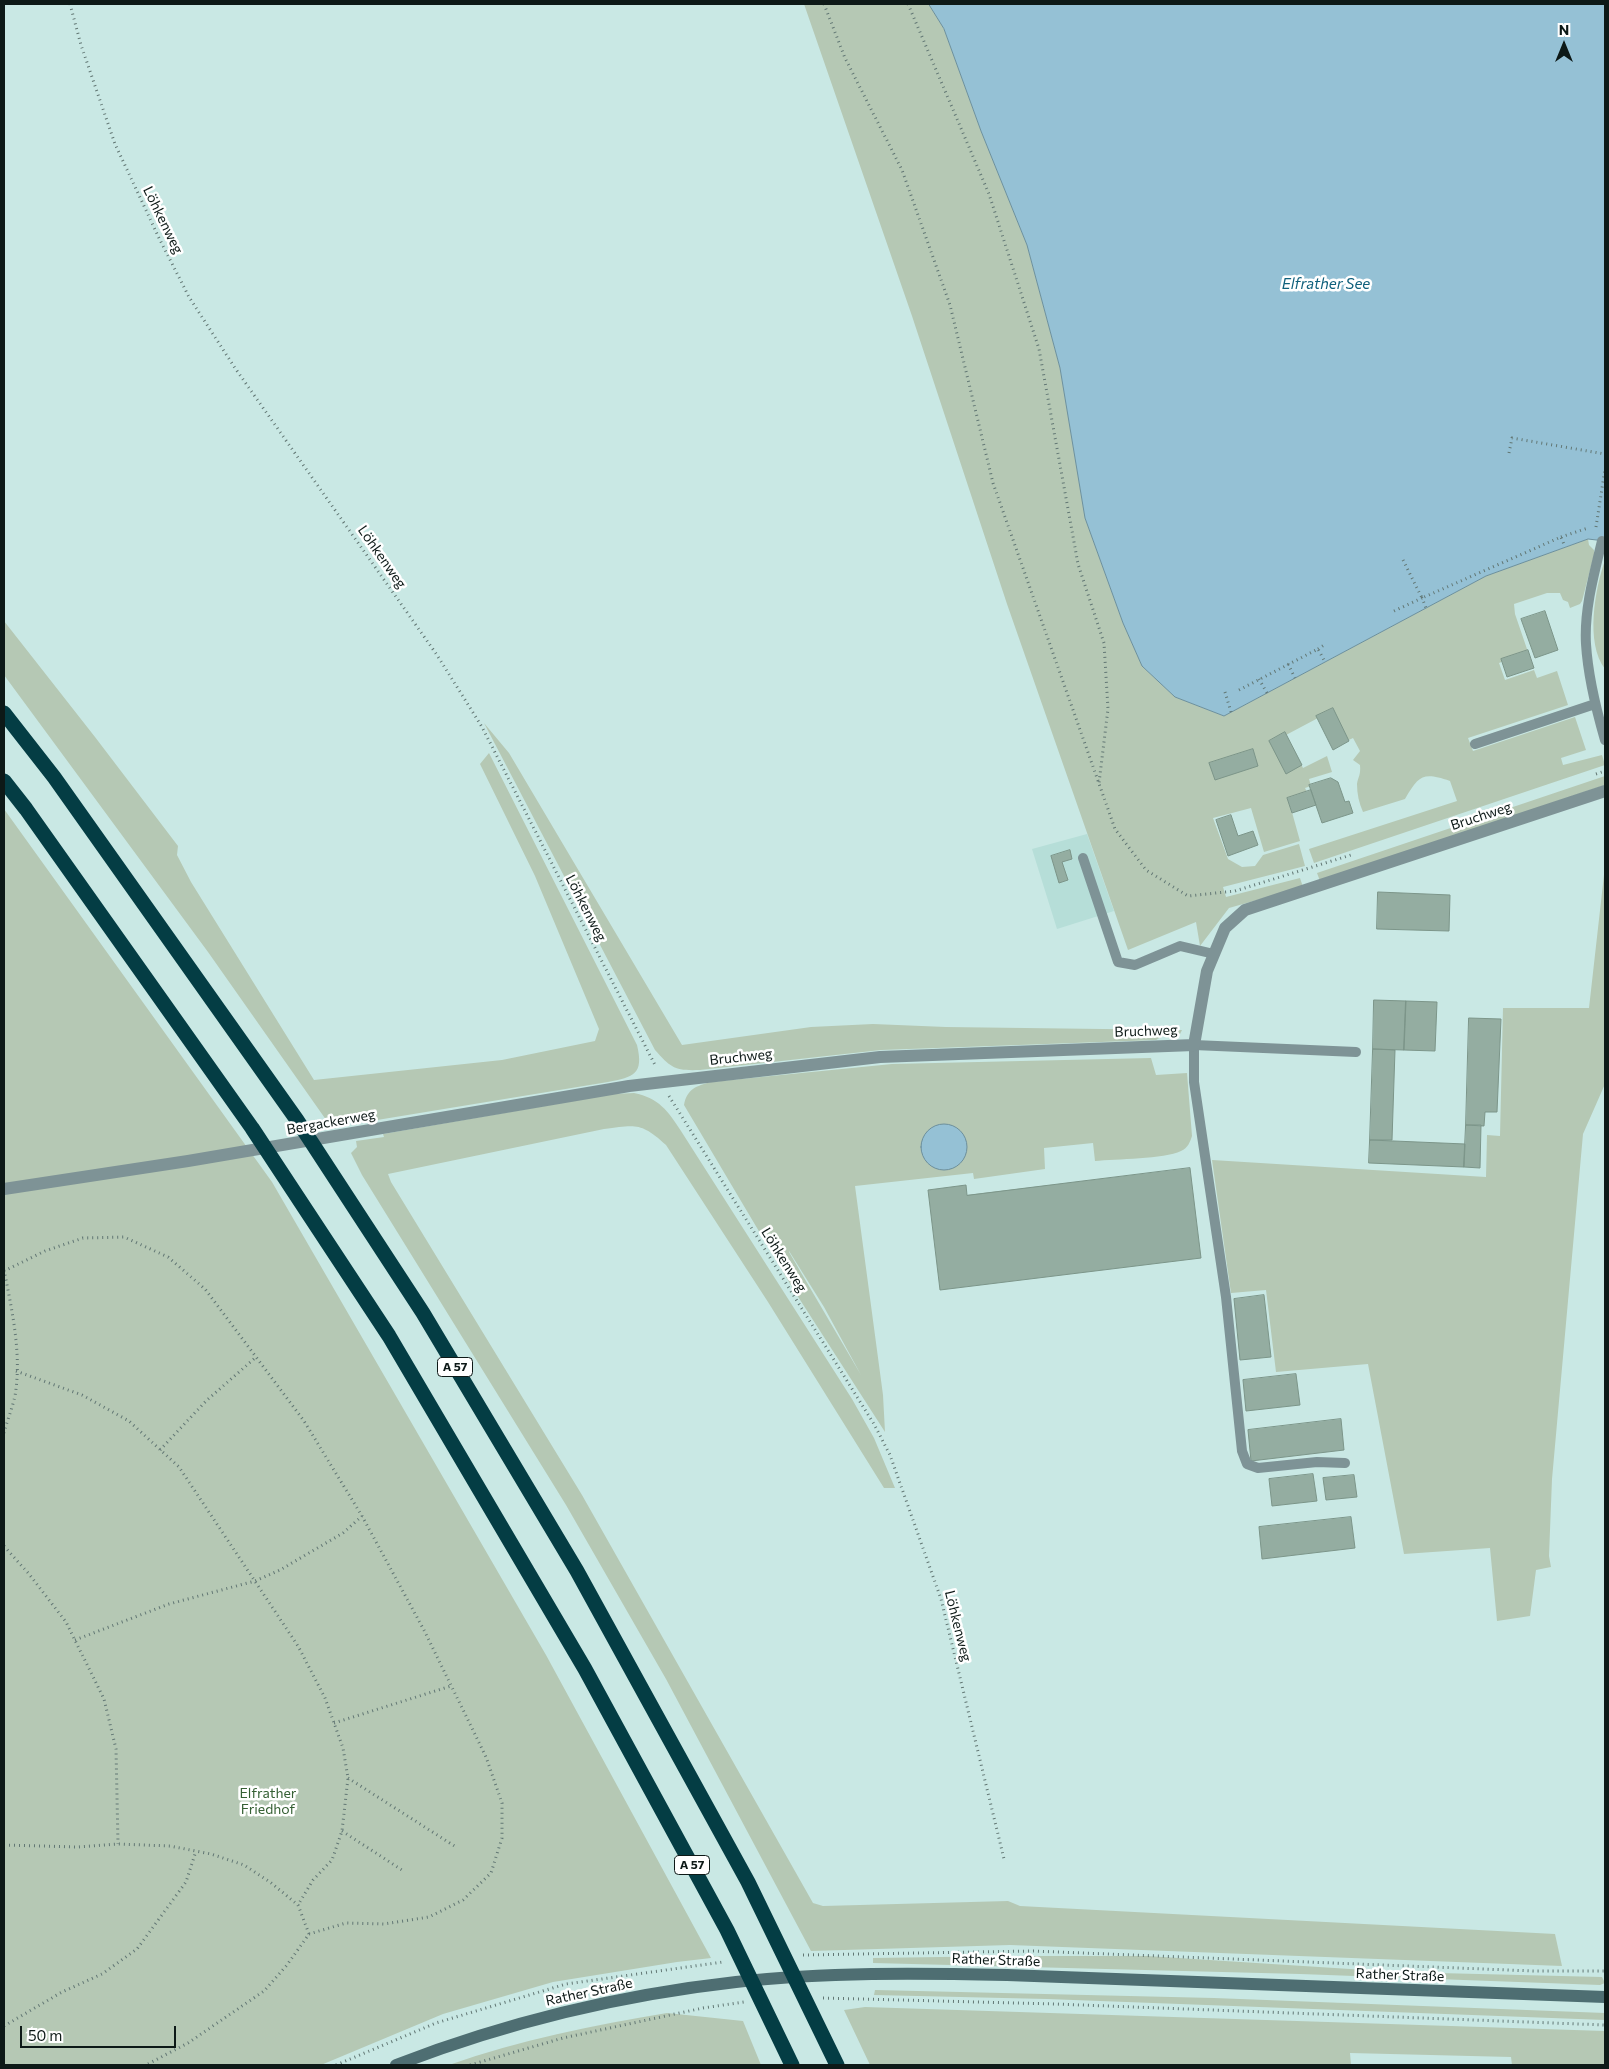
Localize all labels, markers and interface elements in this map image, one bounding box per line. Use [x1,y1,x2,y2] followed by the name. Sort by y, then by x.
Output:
[1539,20,1589,70] north arrow
[1559,21,1569,38] text: N
[139,184,187,256] street label: Löhkenweg
[1282,275,1370,293] water label: Elfrather See
[354,522,410,592] street label: Löhkenweg
[1448,798,1514,834] street label: Bruchweg
[562,872,610,944] street label: Löhkenweg
[1114,1022,1178,1040] street label: Bruchweg
[709,1045,773,1069] street label: Bruchweg
[285,1106,377,1138] street label: Bergackerweg
[758,1225,810,1295] street label: Löhkenweg
[438,1358,472,1376] road number: A 57
[941,1589,975,1663] street label: Löhkenweg
[240,1785,296,1818] park label: Elfrather Friedhof
[674,1856,710,1874] road number: A 57
[951,1950,1041,1970] street label: Rather Straße
[1355,1965,1445,1985] street label: Rather Straße
[544,1975,634,2009] street label: Rather Straße
[22,2016,179,2048] scale bar
[28,2026,62,2044] text: 50 m

